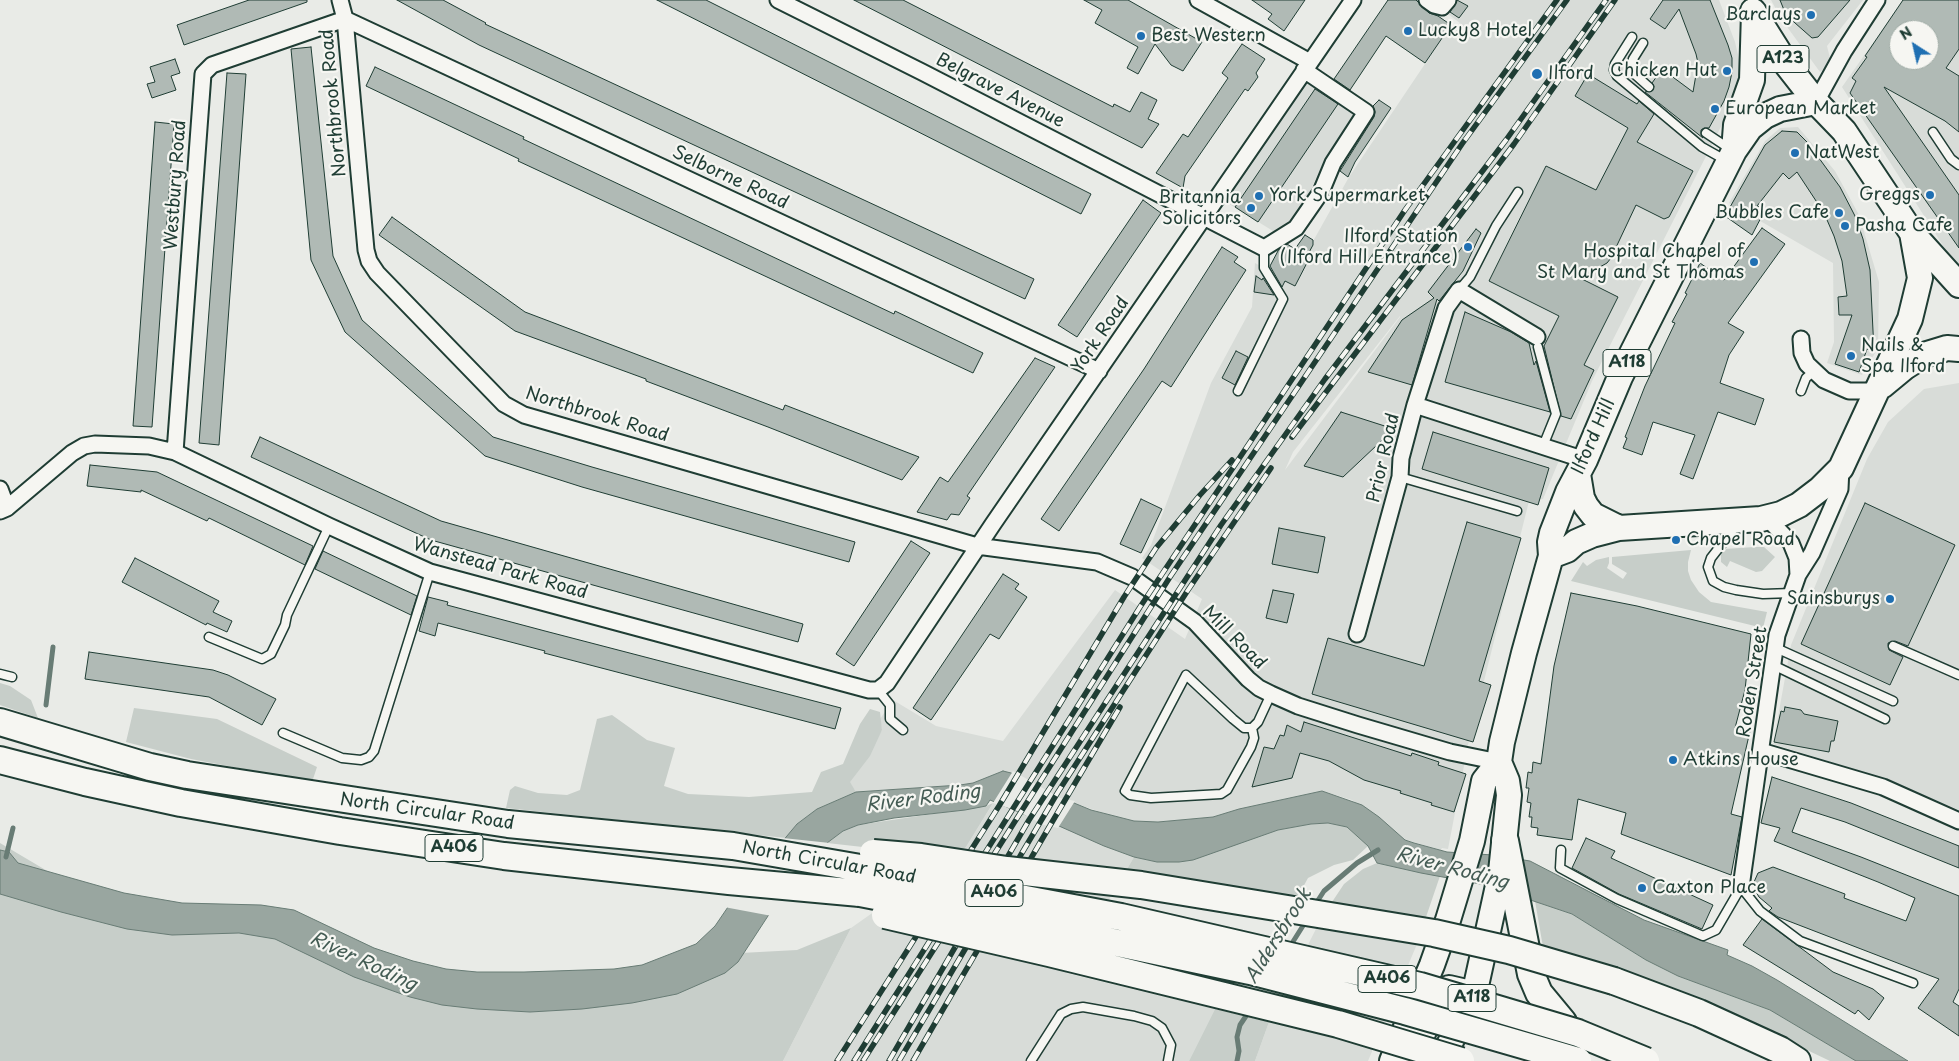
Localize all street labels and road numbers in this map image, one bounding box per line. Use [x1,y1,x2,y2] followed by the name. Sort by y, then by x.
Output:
[317,28,351,178] street label: Northbrook Road
[1757,46,1809,72] road number: A123
[932,49,1068,133] street label: Belgrave Avenue
[161,119,191,251] street label: Westbury Road
[668,142,792,214] street label: Selborne Road
[1068,293,1134,377] street label: York Road
[1603,349,1651,376] road number: A118
[523,383,671,447] street label: Northbrook Road
[1568,396,1620,478] street label: Ilford Hill
[1363,411,1405,505] street label: Prior Road
[410,534,590,604] street label: Wanstead Park Road
[1198,602,1270,674] street label: Mill Road
[1734,625,1772,739] street label: Roden Street
[338,789,516,835] street label: North Circular Road
[425,834,483,861] road number: A406
[740,837,918,889] street label: North Circular Road
[965,880,1023,906] road number: A406
[1358,966,1416,992] road number: A406
[1448,984,1496,1011] road number: A118

